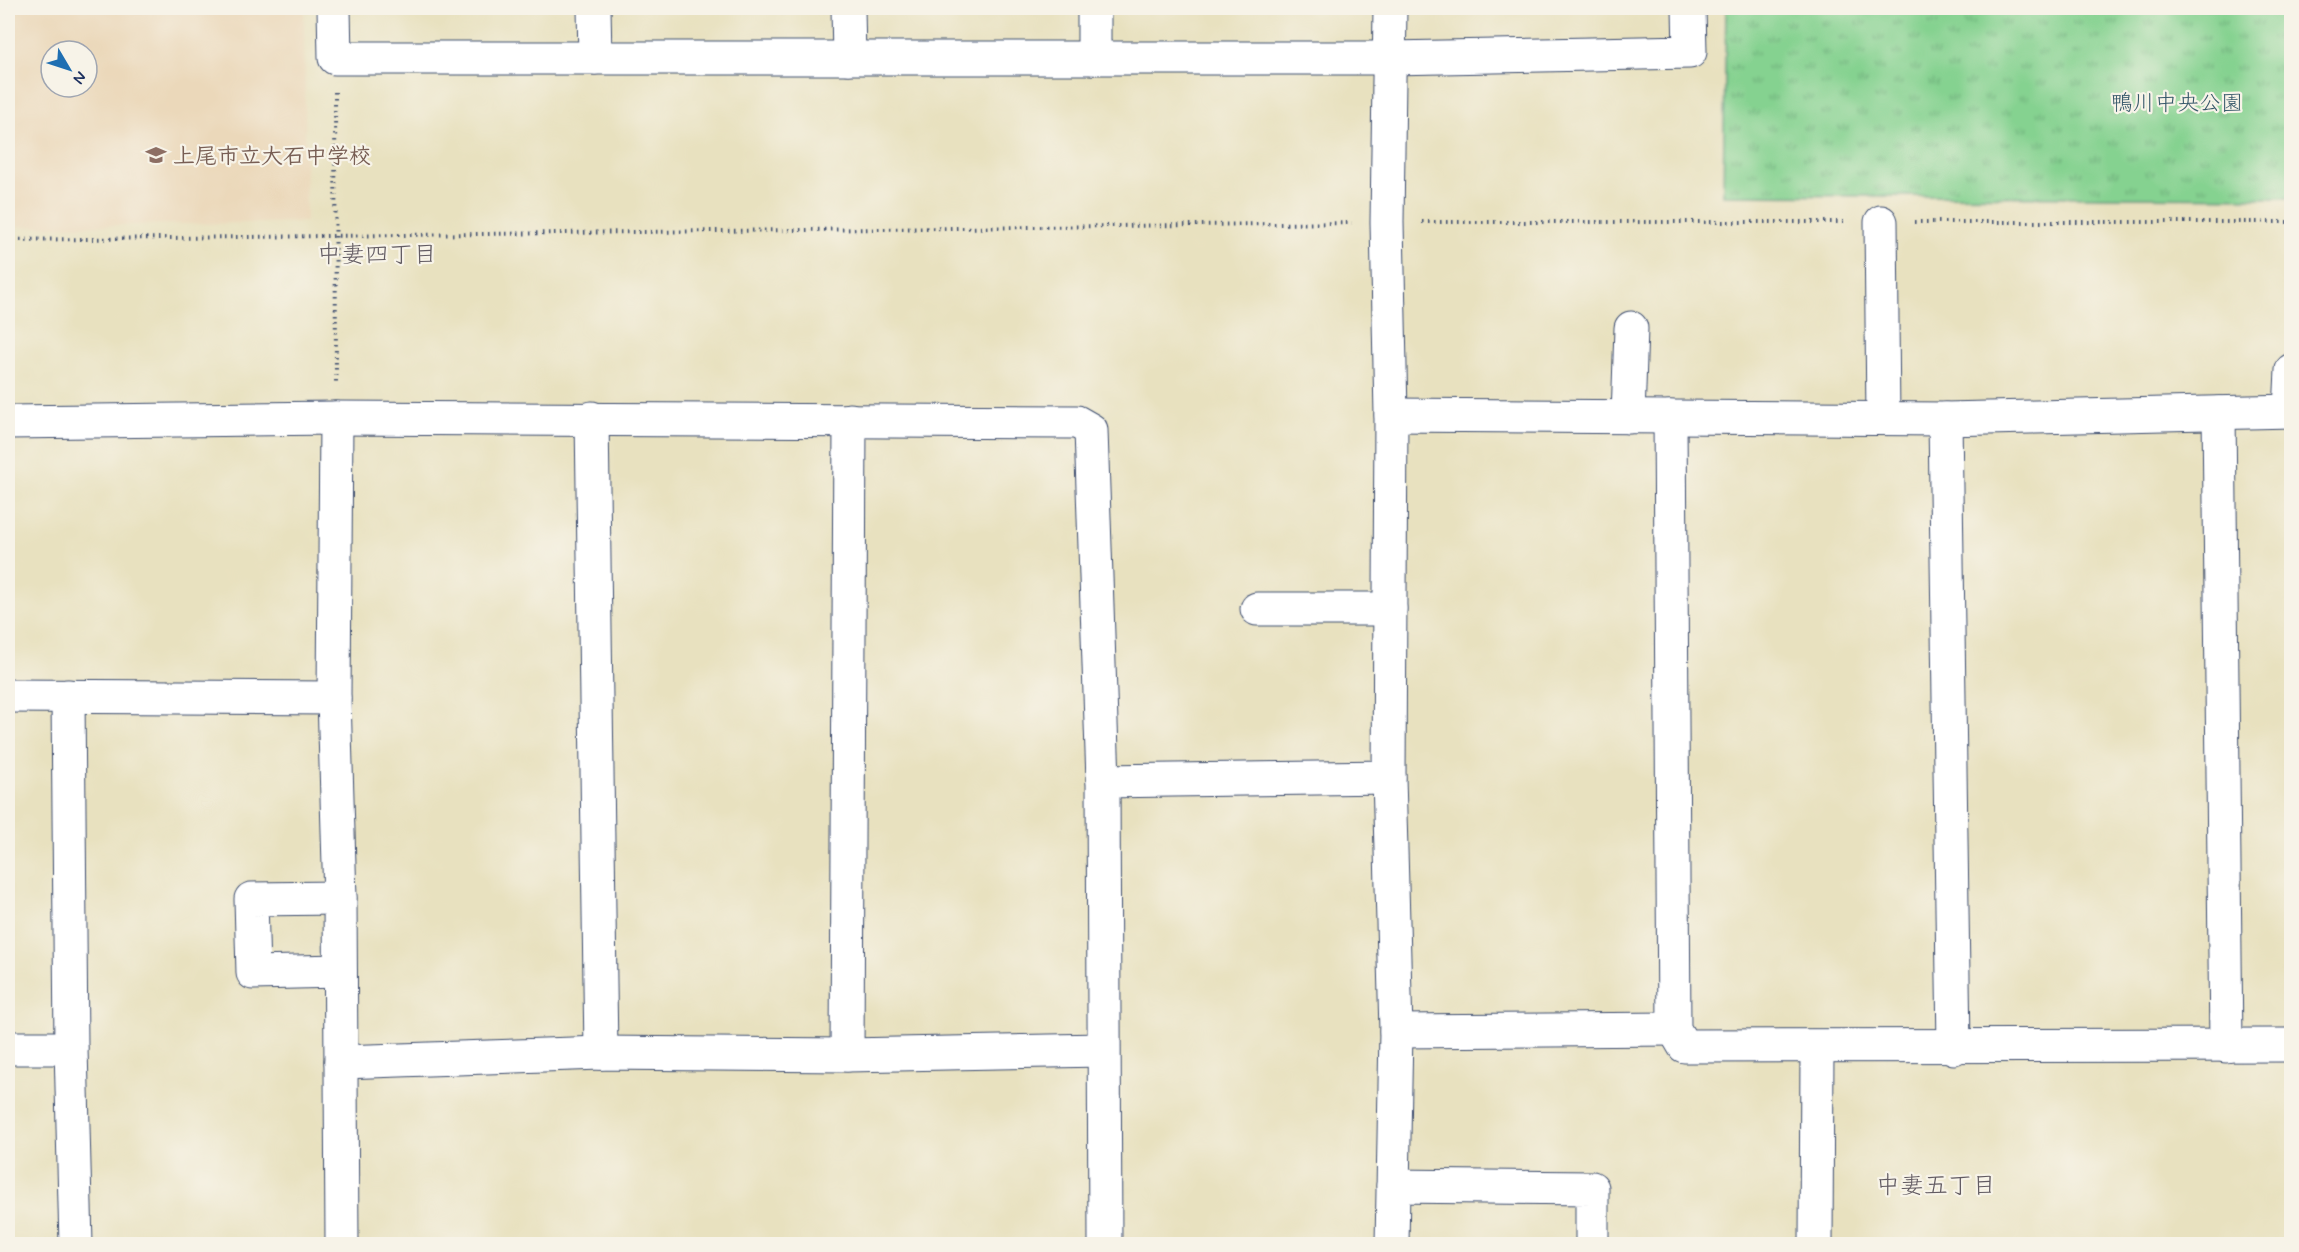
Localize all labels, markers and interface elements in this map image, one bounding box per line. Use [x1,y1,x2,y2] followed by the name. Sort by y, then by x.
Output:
[39,39,99,99] north arrow
[68,67,91,88] text: N
[2111,90,2243,118] park label: 鴨川中央公園
[144,143,168,167] school or university icon: 上尾市立大石中学校
[173,143,371,171] place label: 上尾市立大石中学校
[317,240,437,271] district label: 中妻四丁目
[1876,1171,1996,1202] district label: 中妻五丁目

